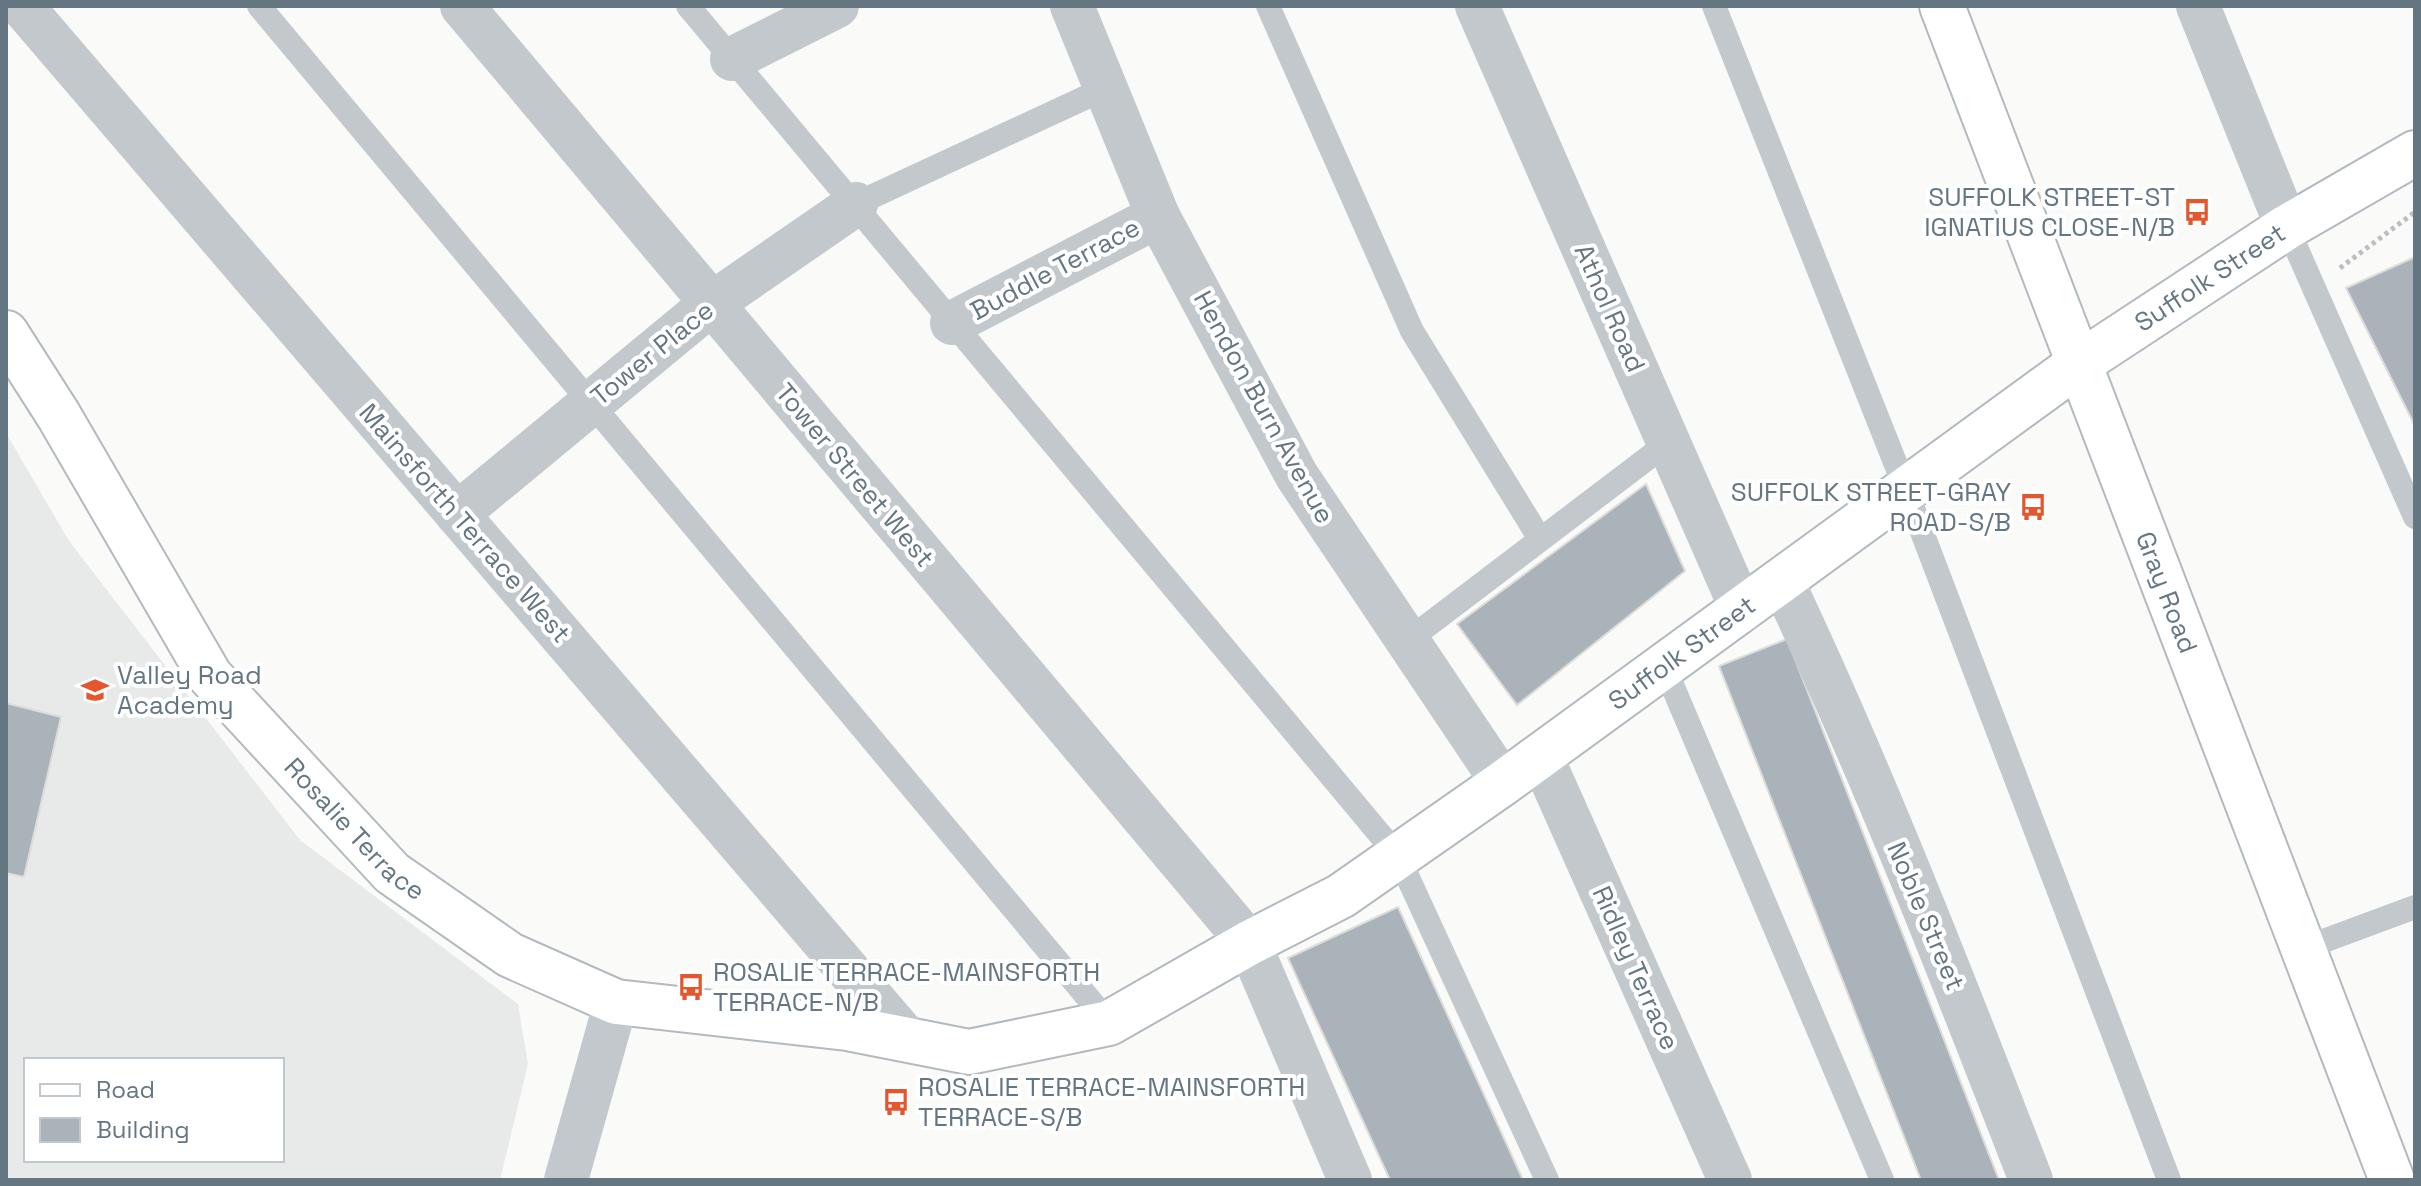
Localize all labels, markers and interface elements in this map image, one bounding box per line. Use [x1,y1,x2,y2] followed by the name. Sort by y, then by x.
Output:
[1924,180,2175,244] place label: SUFFOLK STREET-ST IGNATIUS CLOSE-N/B
[2182,197,2212,227] bus stop icon: SUFFOLK STREET-ST IGNATIUS CLOSE-N/B
[964,210,1146,328] street label: Buddle Terrace
[2128,216,2292,340] street label: Suffolk Street
[1567,239,1653,377] street label: Athol Road
[1186,285,1342,529] street label: Hendon Burn Avenue
[584,293,720,413] street label: Tower Place
[768,376,942,574] street label: Tower Street West
[352,396,578,650] street label: Mainsforth Terrace West
[1731,475,2011,539] place label: SUFFOLK STREET-GRAY ROAD-S/B
[2018,492,2048,522] bus stop icon: SUFFOLK STREET-GRAY ROAD-S/B
[2128,527,2205,658] street label: Gray Road
[1602,588,1762,718] street label: Suffolk Street
[117,658,262,722] place label: Valley Road Academy
[80,675,110,705] school or university icon: Valley Road Academy
[277,750,432,908] street label: Rosalie Terrace
[1879,837,1973,995] street label: Noble Street
[1585,881,1687,1055] street label: Ridley Terrace
[713,955,1100,1019] place label: ROSALIE TERRACE-MAINSFORTH TERRACE-N/B
[676,972,706,1002] bus stop icon: ROSALIE TERRACE-MAINSFORTH TERRACE-N/B
[24,1058,284,1162] legend
[918,1070,1305,1134] place label: ROSALIE TERRACE-MAINSFORTH TERRACE-S/B
[96,1074,155,1105] text: Road
[881,1087,911,1117] bus stop icon: ROSALIE TERRACE-MAINSFORTH TERRACE-S/B
[96,1114,190,1145] text: Building

